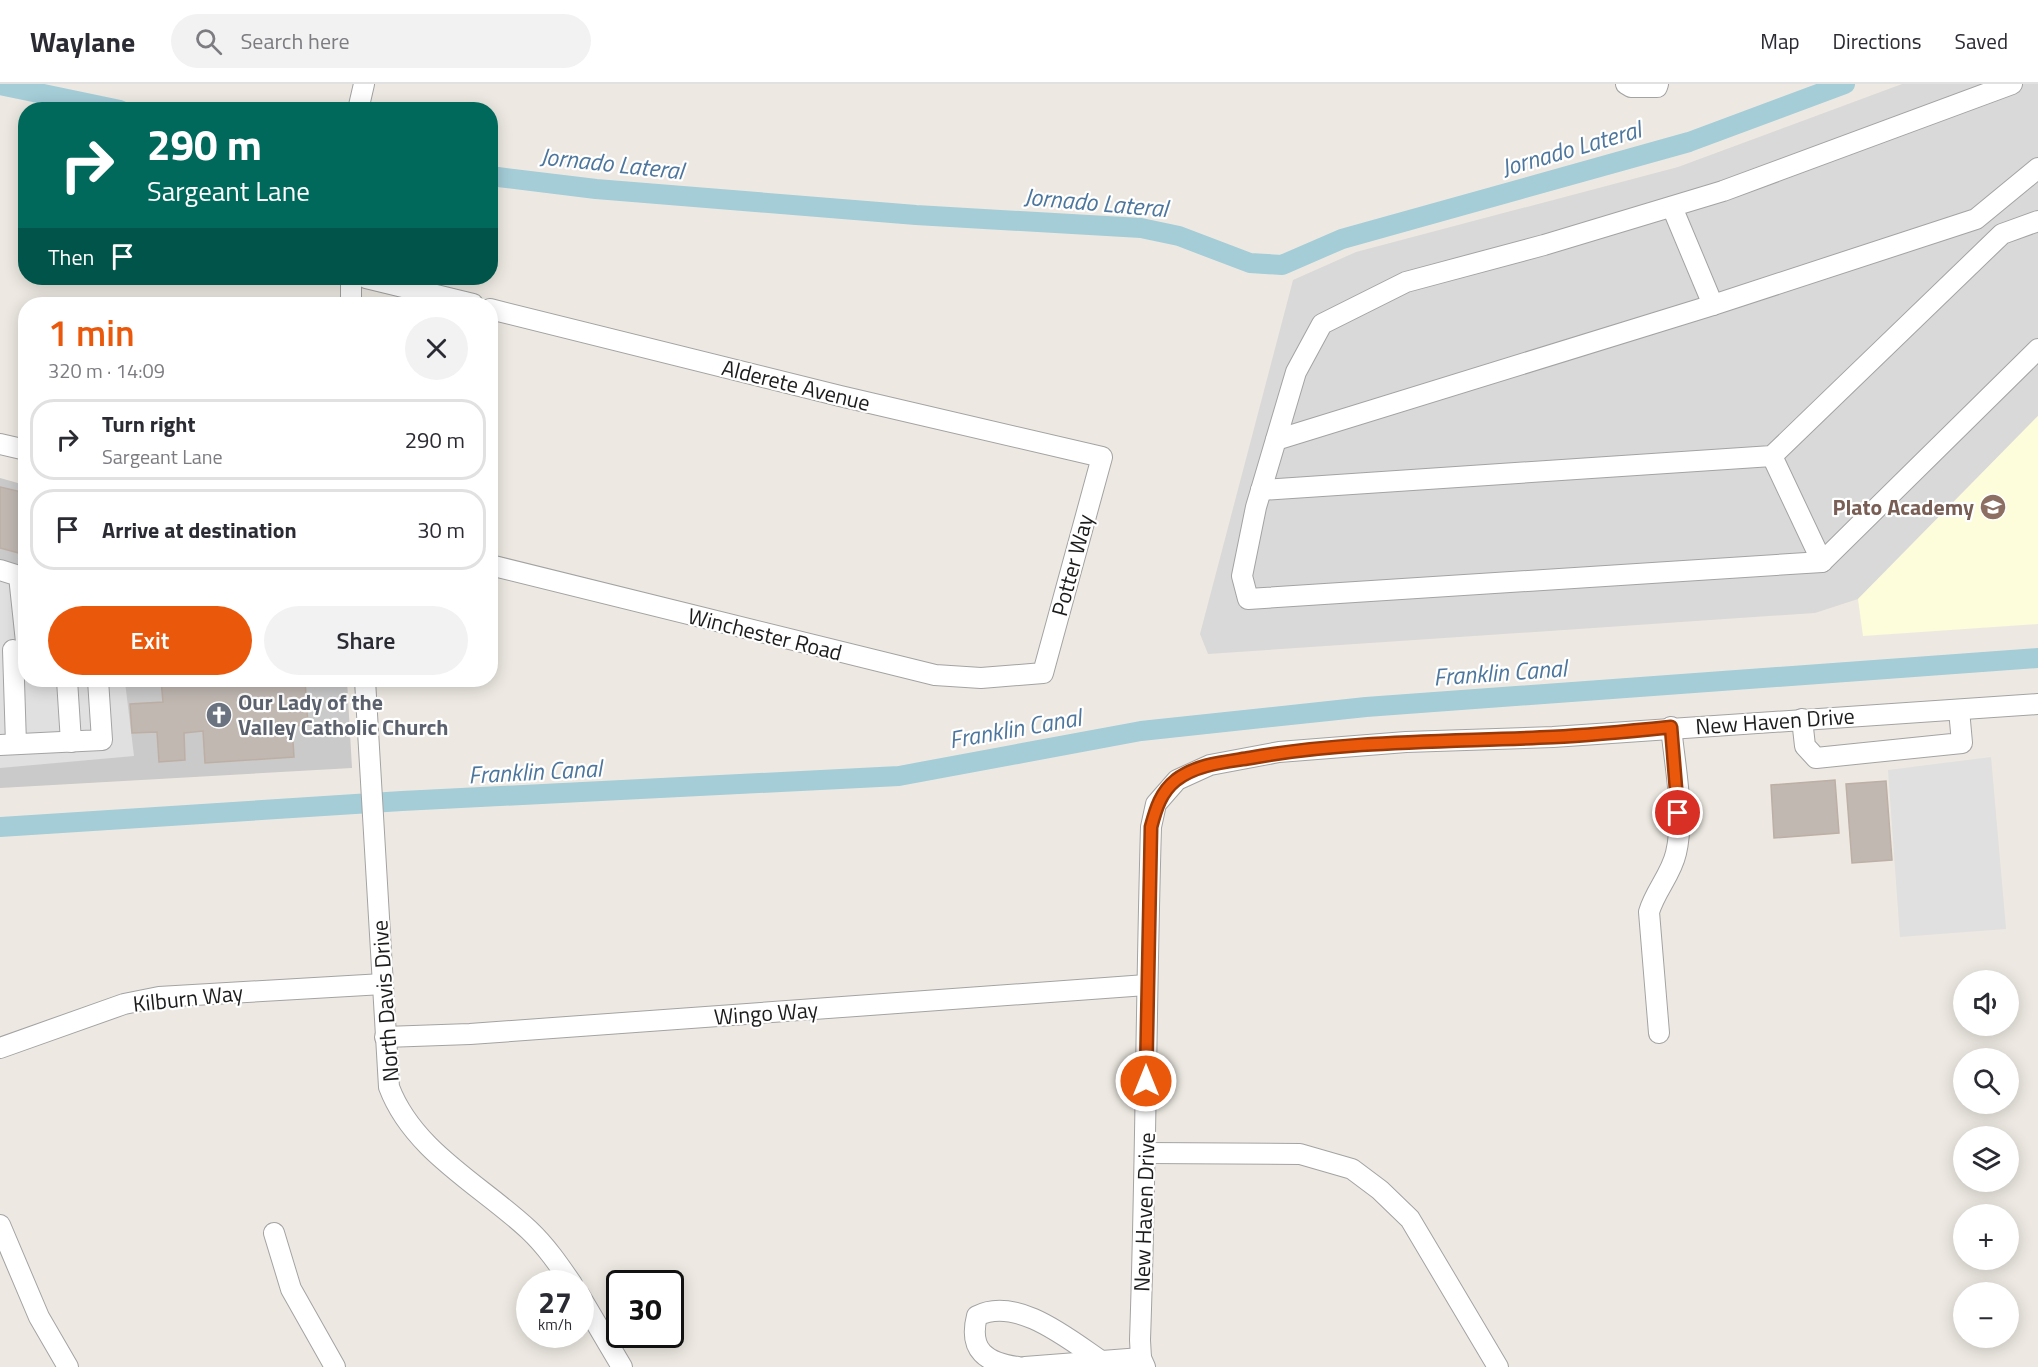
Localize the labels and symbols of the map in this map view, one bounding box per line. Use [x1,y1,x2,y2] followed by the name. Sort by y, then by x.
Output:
[1497,110,1648,185] water label: Jornado Lateral
[538,138,688,189] water label: Jornado Lateral
[1023,178,1172,226] water label: Jornado Lateral
[718,350,874,420] street label: Alderete Avenue
[1832,490,1974,524] place label: Plato Academy
[1978,492,2008,522] school or university icon: Plato Academy
[1042,510,1102,620] street label: Potter Way
[684,598,846,670] street label: Winchester Road
[1432,649,1571,695] water label: Franklin Canal
[238,685,449,744] place label: Our Lady of the Valley Catholic Church
[946,698,1087,757] water label: Franklin Canal
[1694,698,1856,744] street label: New Haven Drive
[204,700,234,730] church icon: Our Lady of the Valley Catholic Church
[467,749,605,792] water label: Franklin Canal
[1652,787,1703,838] pin
[362,919,408,1083] street label: North Davis Drive
[131,975,245,1021] street label: Kilburn Way
[713,992,820,1034] street label: Wingo Way
[1114,1049,1178,1113] position arrow
[1124,1132,1164,1292] street label: New Haven Drive
[606,1270,684,1348] speed limit sign: 30

